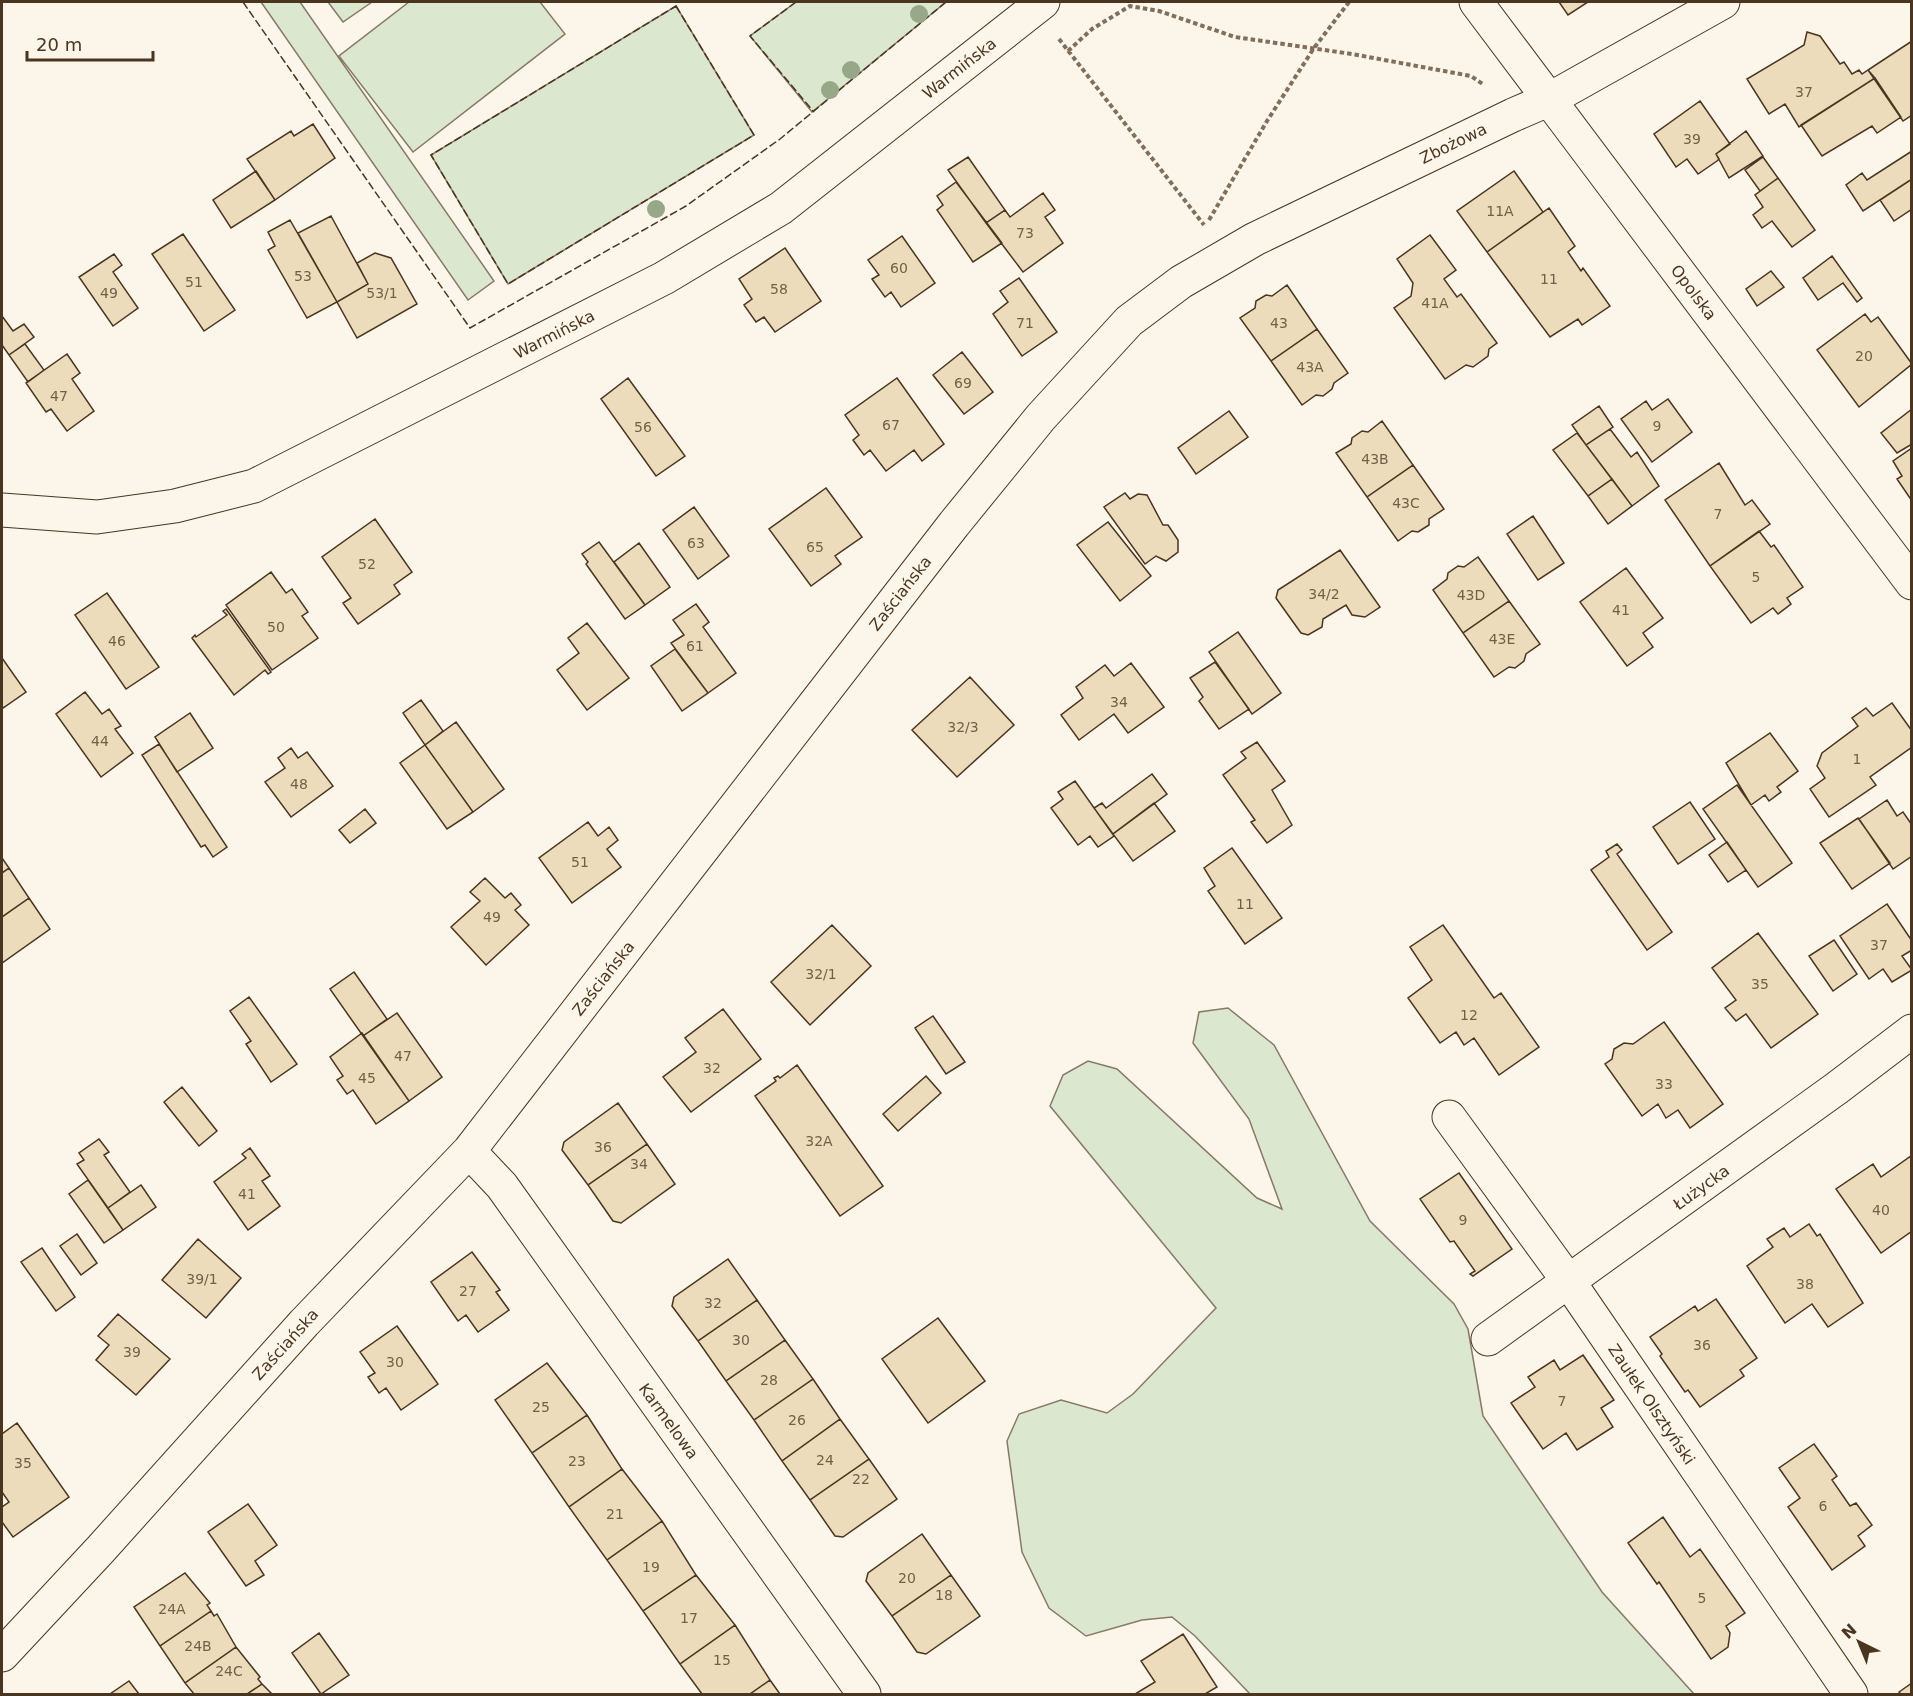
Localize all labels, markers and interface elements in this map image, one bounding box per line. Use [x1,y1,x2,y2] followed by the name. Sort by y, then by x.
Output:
[27,24,153,62] scale bar
[36,34,82,55] text: 20 m
[919,34,1000,103] street label: Warmińska
[1795,84,1813,100] house number: 37
[1417,119,1490,168] street label: Zbożowa
[1683,131,1701,147] house number: 39
[1486,203,1514,219] house number: 11A
[1016,225,1034,241] house number: 73
[890,260,908,276] house number: 60
[1667,261,1720,324] street label: Opolska
[294,268,312,284] house number: 53
[1540,271,1558,287] house number: 11
[185,274,203,290] house number: 51
[770,281,788,297] house number: 58
[100,285,118,301] house number: 49
[366,285,398,301] house number: 53/1
[1421,295,1449,311] house number: 41A
[511,306,598,363] street label: Warmińska
[1016,315,1034,331] house number: 71
[1270,315,1288,331] house number: 43
[1855,348,1873,364] house number: 20
[1296,359,1324,375] house number: 43A
[954,375,972,391] house number: 69
[50,388,68,404] house number: 47
[882,417,900,433] house number: 67
[1653,418,1661,434] house number: 9
[634,419,652,435] house number: 56
[1361,451,1389,467] house number: 43B
[1392,495,1420,511] house number: 43C
[1714,506,1722,522] house number: 7
[687,535,705,551] house number: 63
[806,539,824,555] house number: 65
[865,552,935,634] street label: Zaściańska
[358,556,376,572] house number: 52
[1752,569,1760,585] house number: 5
[1308,586,1340,602] house number: 34/2
[1457,587,1485,603] house number: 43D
[1612,602,1630,618] house number: 41
[267,619,285,635] house number: 50
[1489,631,1515,647] house number: 43E
[108,633,126,649] house number: 46
[686,638,704,654] house number: 61
[1110,694,1128,710] house number: 34
[947,719,979,735] house number: 32/3
[91,733,109,749] house number: 44
[1853,751,1861,767] house number: 1
[290,776,308,792] house number: 48
[571,854,589,870] house number: 51
[1236,896,1254,912] house number: 11
[483,909,501,925] house number: 49
[568,937,638,1019] street label: Zaściańska
[1870,937,1888,953] house number: 37
[805,966,837,982] house number: 32/1
[1751,976,1769,992] house number: 35
[1460,1007,1478,1023] house number: 12
[394,1048,412,1064] house number: 47
[703,1060,721,1076] house number: 32
[358,1070,376,1086] house number: 45
[1655,1076,1673,1092] house number: 33
[805,1133,833,1149] house number: 32A
[594,1139,612,1155] house number: 36
[630,1156,648,1172] house number: 34
[1669,1161,1733,1215] street label: Łużycka
[238,1186,256,1202] house number: 41
[1872,1202,1890,1218] house number: 40
[1459,1212,1467,1228] house number: 9
[186,1271,218,1287] house number: 39/1
[1796,1276,1814,1292] house number: 38
[459,1283,477,1299] house number: 27
[704,1295,722,1311] house number: 32
[248,1305,322,1384] street label: Zaściańska
[732,1332,750,1348] house number: 30
[1693,1337,1711,1353] house number: 36
[1604,1340,1699,1468] street label: Zaułek Olsztyński
[123,1344,141,1360] house number: 39
[386,1354,404,1370] house number: 30
[760,1372,778,1388] house number: 28
[635,1380,702,1463] street label: Karmelowa
[1558,1393,1566,1409] house number: 7
[532,1399,550,1415] house number: 25
[788,1412,806,1428] house number: 26
[816,1452,834,1468] house number: 24
[568,1453,586,1469] house number: 23
[14,1455,32,1471] house number: 35
[852,1471,870,1487] house number: 22
[1819,1498,1828,1514] house number: 6
[606,1506,624,1522] house number: 21
[642,1559,660,1575] house number: 19
[898,1570,916,1586] house number: 20
[935,1587,953,1603] house number: 18
[1698,1590,1706,1606] house number: 5
[158,1601,186,1617] house number: 24A
[680,1610,698,1626] house number: 17
[1829,1612,1889,1672] north arrow
[1838,1620,1860,1643] text: N
[184,1638,212,1654] house number: 24B
[713,1652,731,1668] house number: 15
[215,1663,243,1679] house number: 24C

